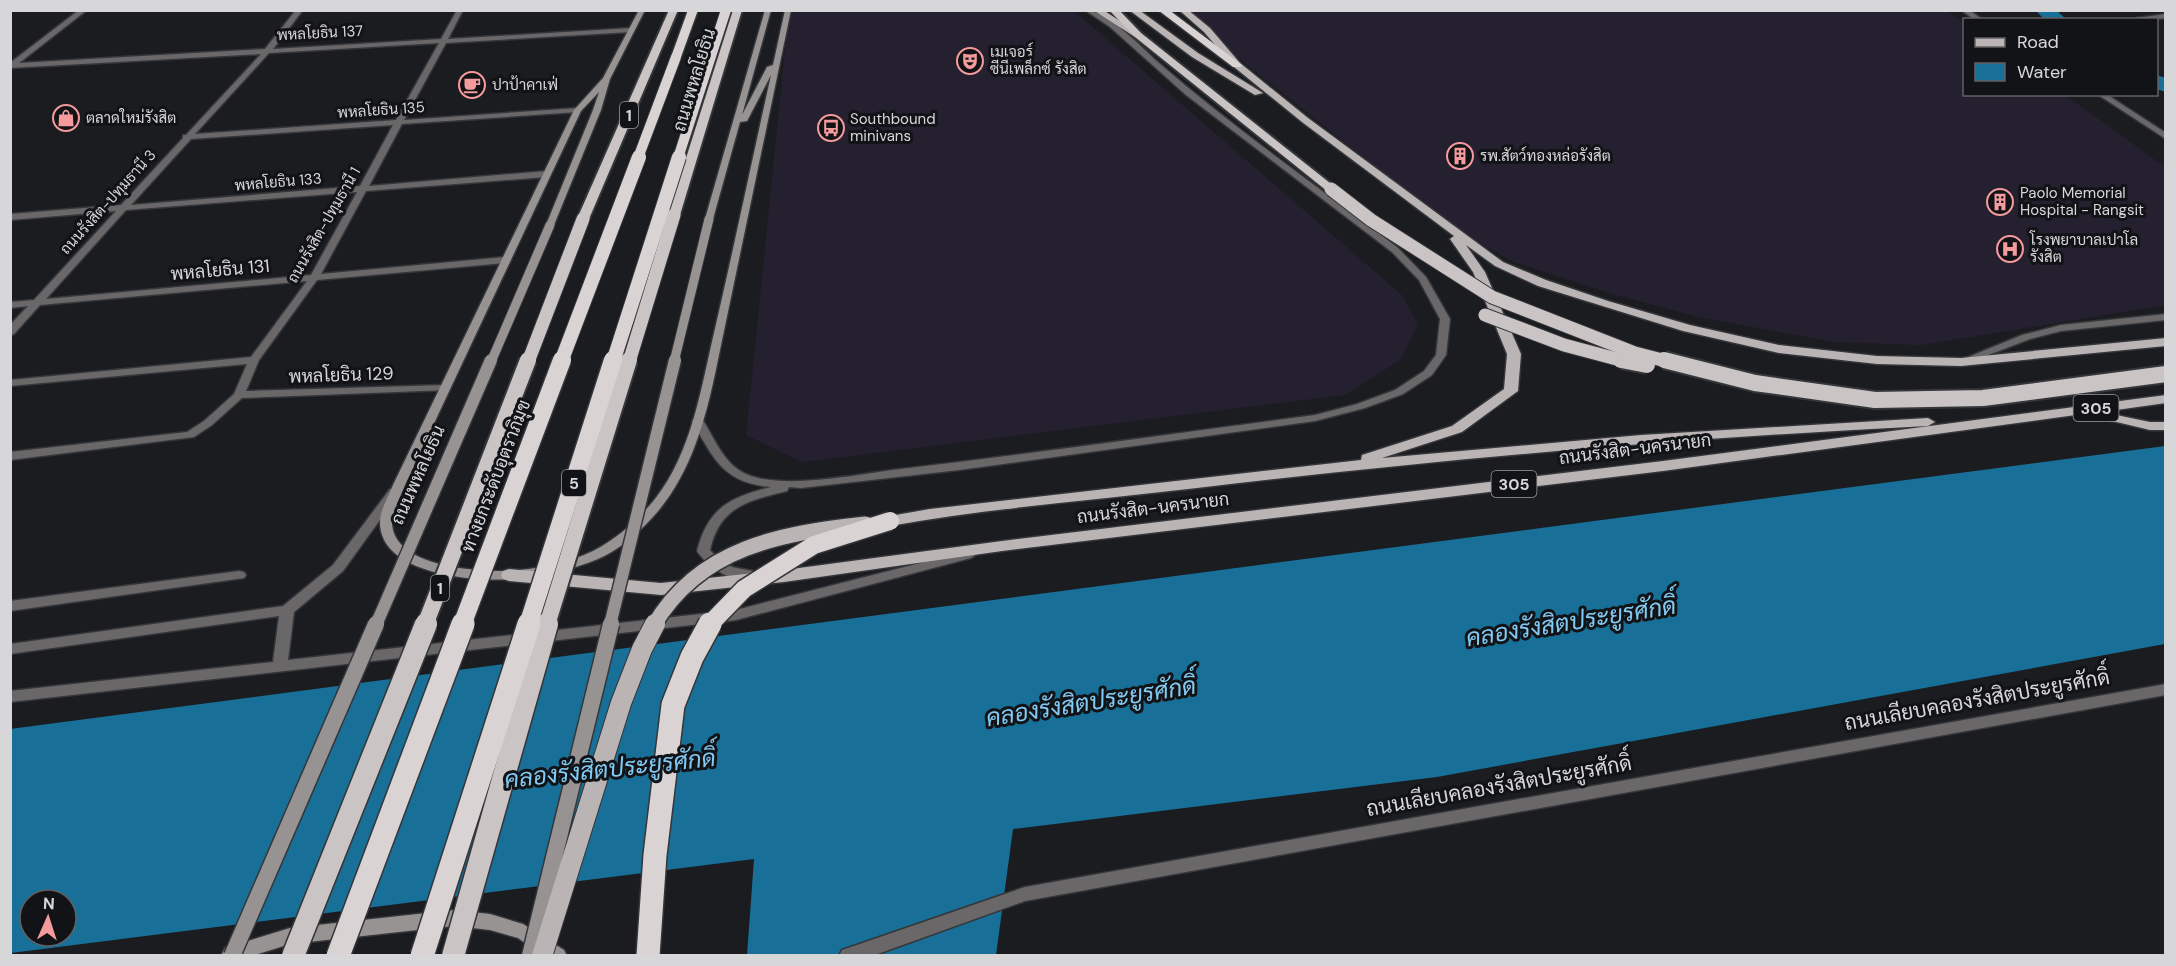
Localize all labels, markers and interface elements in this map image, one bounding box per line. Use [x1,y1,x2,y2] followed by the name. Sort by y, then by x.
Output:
[1963,18,2158,96] legend
[276,21,364,45] street label: พหลโยธิน 137
[666,25,721,134] street label: ถนนพหลโยธิน
[2017,30,2059,54] text: Road
[990,42,1087,79] place label: เมเจอร์ ซีนีเพล็กซ์ รังสิต
[955,46,985,76] theatre icon: เมเจอร์ ซีนีเพล็กซ์ รังสิต
[2017,60,2067,84] text: Water
[457,70,487,100] cafe icon: ปาป้าคาเฟ่
[492,75,558,95] place label: ปาป้าคาเฟ่
[337,97,425,123] street label: พหลโยธิน 135
[620,102,638,128] road number: 1
[51,103,81,133] shop icon: ตลาดใหม่รังสิต
[86,108,176,128] place label: ตลาดใหม่รังสิต
[850,109,936,146] place label: Southbound minivans
[816,113,846,143] bus stop icon: Southbound minivans
[1445,141,1475,171] building icon: รพ.สัตว์ทองหล่อรังสิต
[56,145,161,259] street label: ถนนรังสิต-ปทุมธานี 3
[1480,146,1611,166] place label: รพ.สัตว์ทองหล่อรังสิต
[283,164,366,287] street label: ถนนรังสิต-ปทุมธานี 1
[234,168,322,196] street label: พหลโยธิน 133
[2020,183,2144,220] place label: Paolo Memorial Hospital - Rangsit
[1985,187,2015,217] building icon: Paolo Memorial Hospital - Rangsit
[2029,230,2138,267] place label: โรงพยาบาลเปาโล รังสิต
[1995,234,2025,264] hospital icon: โรงพยาบาลเปาโล รังสิต
[169,253,271,286] street label: พหลโยธิน 131
[288,360,394,389] street label: พหลโยธิน 129
[2074,395,2118,421] road number: 305
[456,396,536,556] street label: ทางยกระดับอุตราภิมุข
[384,421,451,529] street label: ถนนพหลโยธิน
[1557,428,1713,470] street label: ถนนรังสิต-นครนายก
[562,470,586,496] road number: 5
[1492,471,1537,497] road number: 305
[1075,487,1231,529] street label: ถนนรังสิต-นครนายก
[431,575,449,601] road number: 1
[1463,583,1683,655] water label: คลองรังสิตประยูรศักดิ์
[1841,657,2112,738] street label: ถนนเลียบคลองรังสิตประยูรศักดิ์
[983,663,1203,735] water label: คลองรังสิตประยูรศักดิ์
[502,736,722,797] water label: คลองรังสิตประยูรศักดิ์
[1363,743,1634,824] street label: ถนนเลียบคลองรังสิตประยูรศักดิ์
[18,888,78,948] north arrow
[42,893,55,914] text: N

